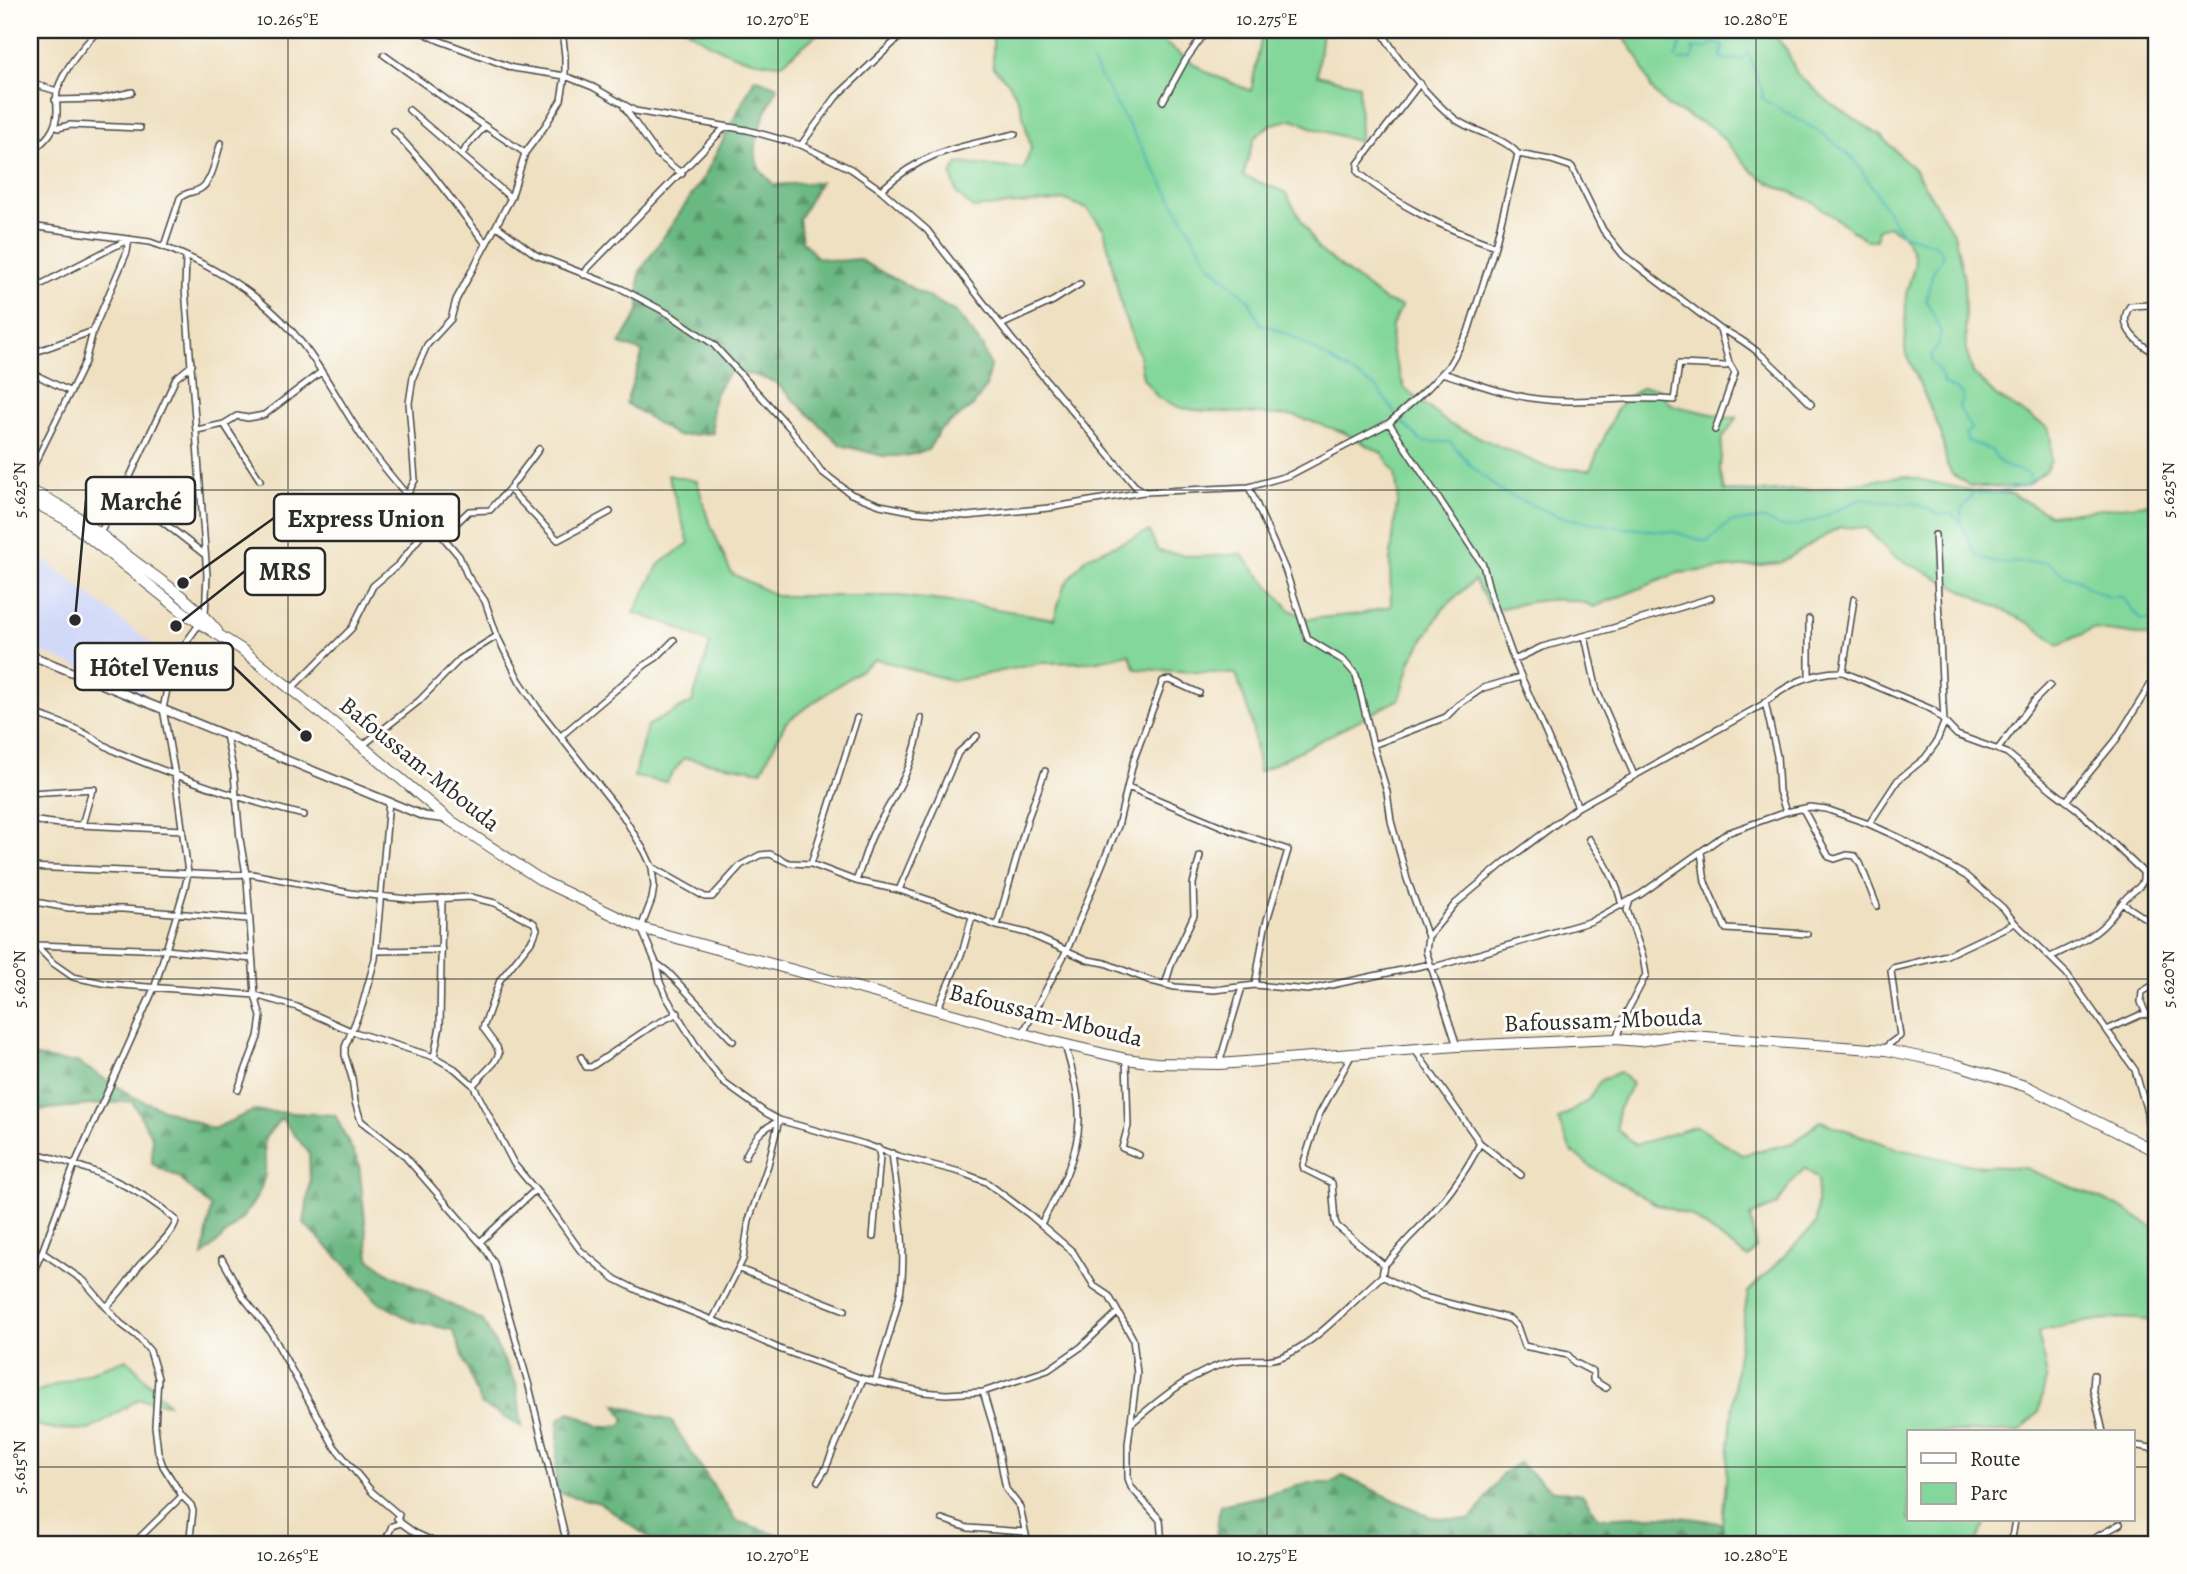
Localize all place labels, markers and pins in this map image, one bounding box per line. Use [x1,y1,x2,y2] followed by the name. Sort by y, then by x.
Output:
[86,477,195,524] callout: Marché
[274,494,459,541] callout: Express Union
[245,548,325,595] callout: MRS
[75,643,233,690] callout: Hôtel Venus

